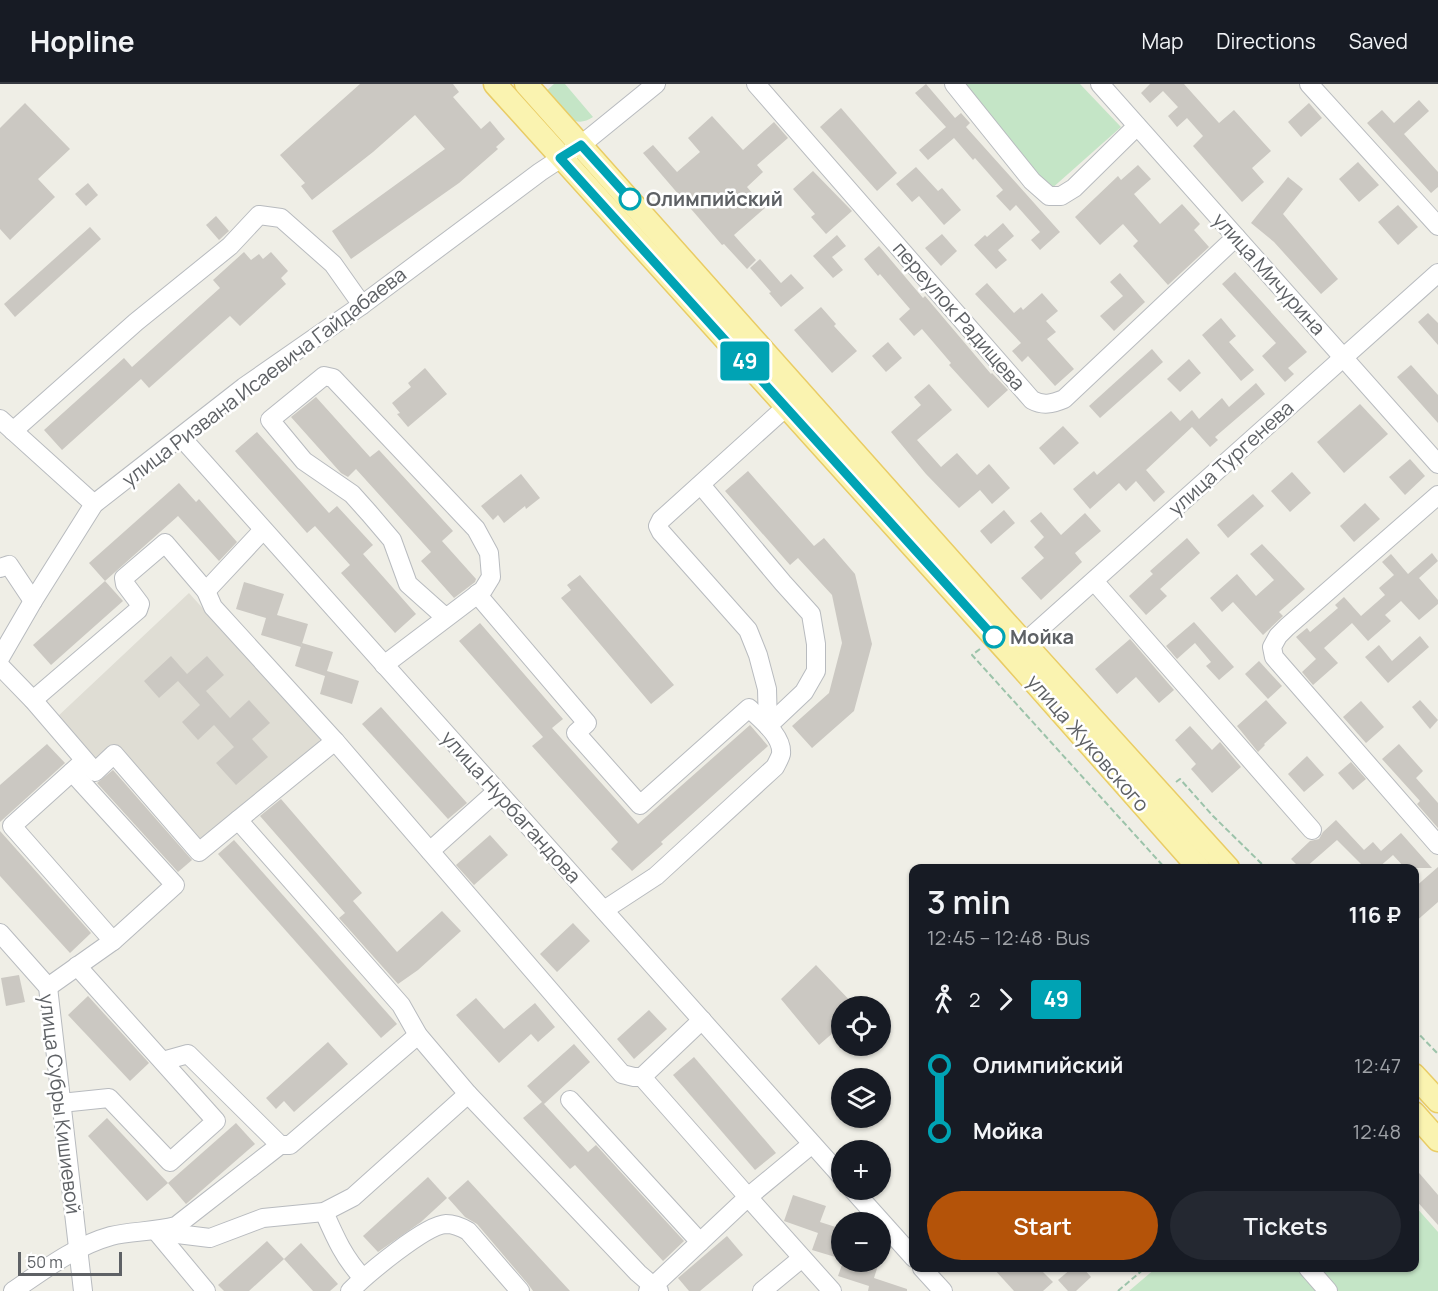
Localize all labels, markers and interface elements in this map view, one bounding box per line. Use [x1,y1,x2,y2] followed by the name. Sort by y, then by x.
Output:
[30,22,135,60] text: Hopline
[1142,27,1183,55] text: Map
[1216,27,1316,55] text: Directions
[1349,27,1408,55] text: Saved
[646,185,783,212] place label: Олимпийский
[619,188,641,210] marker: Олимпийский
[1207,207,1332,341] street label: улица Мичурина
[887,235,1032,396] street label: переулок Радищева
[116,261,411,493] street label: улица Ризвана Исаевича Гайдабаева
[718,342,772,380] line badge: 49
[732,347,758,375] text: 49
[1162,394,1299,521] street label: улица Тургенева
[1010,623,1074,650] place label: Мойка
[983,626,1005,648] marker: Мойка
[1021,668,1156,817] street label: улица Жуковского
[435,725,587,889] street label: улица Нурбагандова
[927,879,1011,924] text: 3 min
[1349,900,1401,930] text: 116 ₽
[927,924,1090,951] text: 12:45 – 12:48 · Bus
[927,983,960,1016] icon: walk
[989,983,1022,1016] icon: forward
[1043,985,1069,1013] text: 49
[969,986,980,1013] text: 2
[34,992,87,1216] street label: улица Субры Кишиевой
[831,996,891,1272] map controls
[831,996,891,1056] button: locate
[973,1050,1123,1080] text: Олимпийский
[1354,1052,1401,1079] text: 12:47
[831,1068,891,1128] button: layers
[973,1116,1043,1146] text: Мойка
[1352,1118,1401,1145] text: 12:48
[831,1140,891,1200] button: +
[927,1191,1158,1260] button: Start
[1170,1191,1401,1260] button: Tickets
[831,1212,891,1272] button: −
[18,1249,122,1276] scale bar
[27,1251,63,1273] text: 50 m

